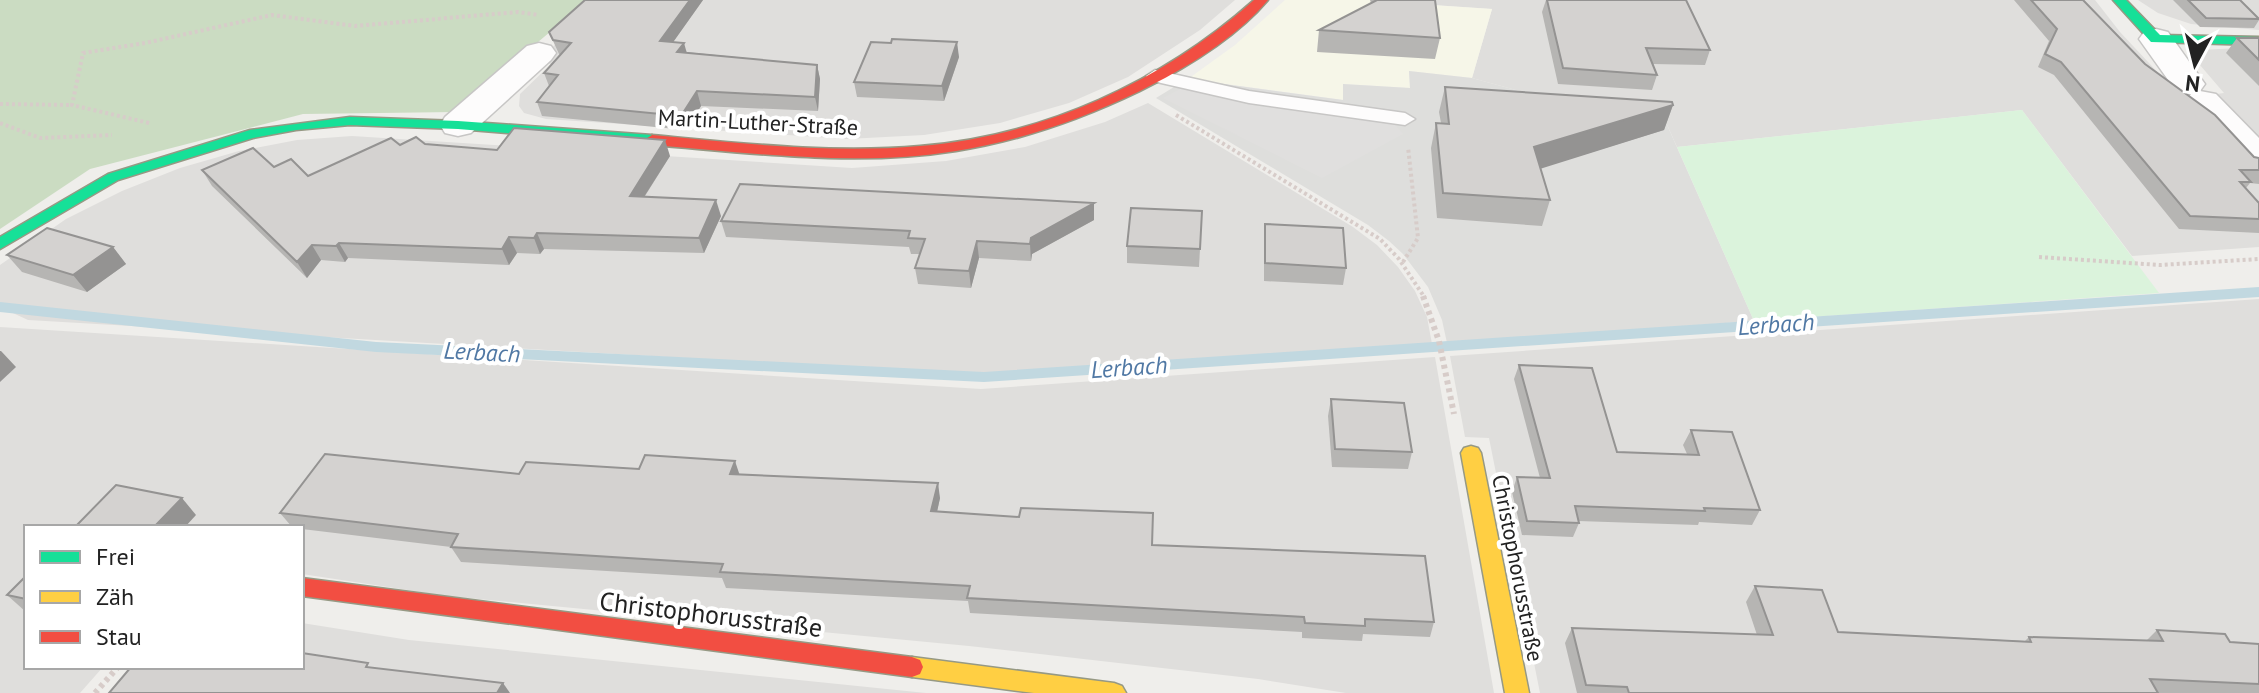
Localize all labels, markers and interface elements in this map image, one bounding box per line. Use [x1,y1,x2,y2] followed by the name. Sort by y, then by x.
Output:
[2155,24,2235,104] north arrow
[2184,69,2201,99] text: N
[657,103,859,141] street label: Martin-Luther-Straße
[1737,306,1815,342] water label: Lerbach
[443,335,521,369] water label: Lerbach
[1090,349,1168,385] water label: Lerbach
[1486,472,1550,664] street label: Christophorusstraße
[24,525,304,669] legend
[96,541,135,572] text: Frei
[96,581,134,612] text: Zäh
[598,584,824,644] street label: Christophorusstraße
[96,621,142,652] text: Stau

